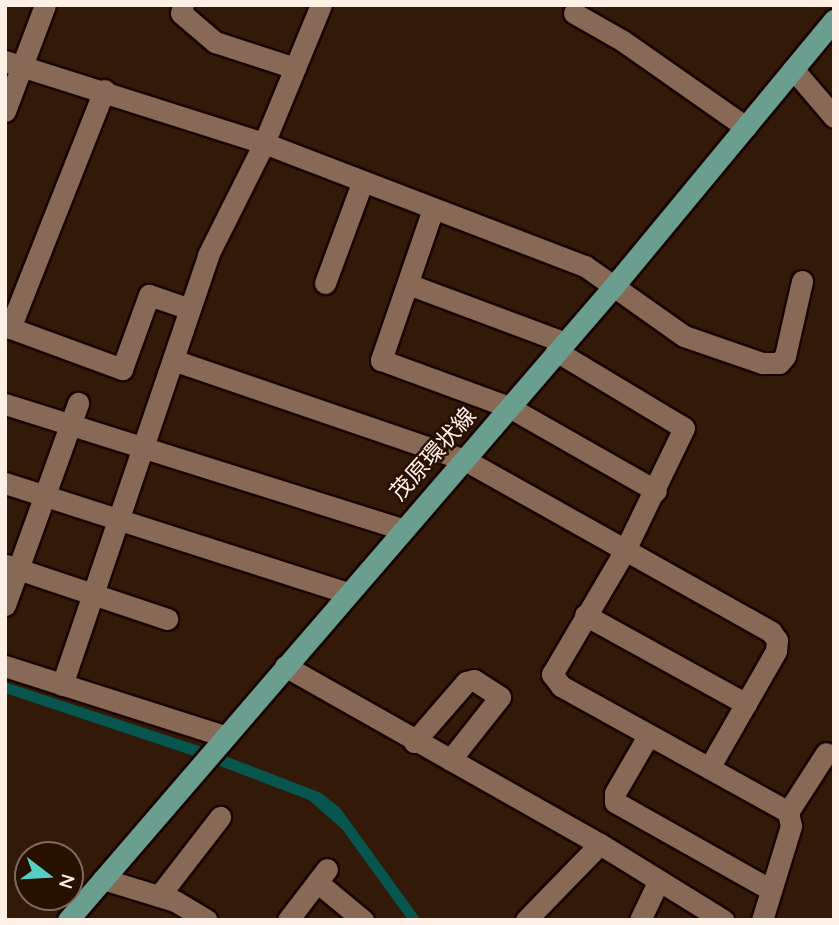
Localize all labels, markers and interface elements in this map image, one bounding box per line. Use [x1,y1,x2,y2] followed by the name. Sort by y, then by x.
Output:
[384,402,482,506] street label: 茂原環状線
[14,841,84,911] north arrow
[54,871,81,892] text: N

